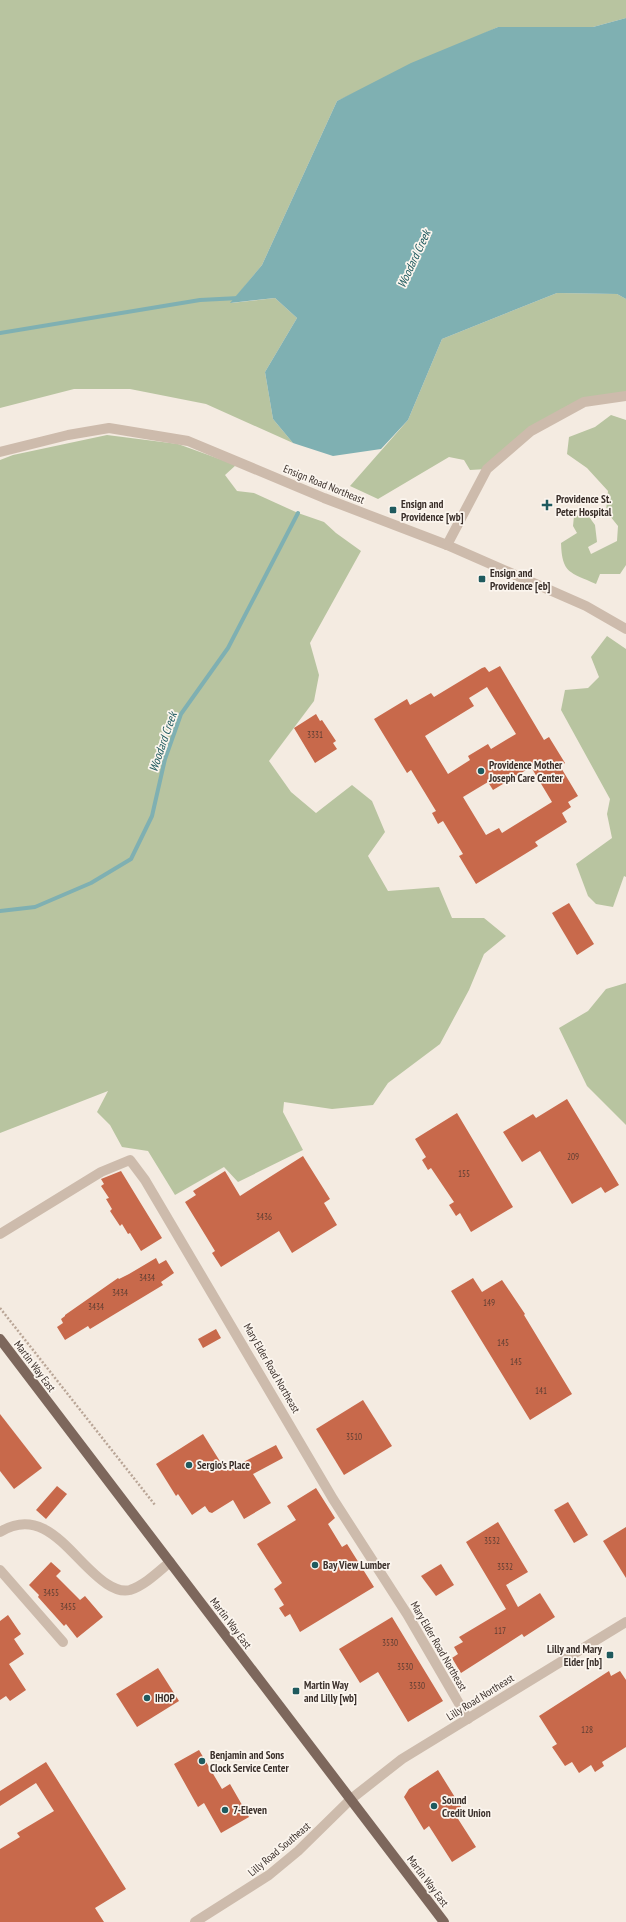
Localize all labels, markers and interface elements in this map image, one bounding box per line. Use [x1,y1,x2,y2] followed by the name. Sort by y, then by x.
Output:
[394,226,434,290] water label: Woodard Creek
[281,461,367,507] street label: Ensign Road Northeast
[556,492,612,519] place label: Providence St. Peter Hospital
[401,497,463,525] place label: Ensign and Providence [wb]
[541,499,553,511] marker: Providence St. Peter Hospital
[388,505,398,515] marker: Ensign and Providence [wb]
[490,566,550,594] place label: Ensign and Providence [eb]
[477,574,487,584] marker: Ensign and Providence [eb]
[145,709,180,774] water label: Woodard Creek
[307,729,323,740] house number: 3331
[488,758,563,785] place label: Providence Mother Joseph Care Center
[476,766,486,776] marker: Providence Mother Joseph Care Center
[567,1151,579,1162] house number: 209
[458,1168,470,1179] house number: 155
[256,1211,272,1222] house number: 3436
[139,1272,155,1283] house number: 3434
[112,1287,128,1298] house number: 3434
[483,1297,495,1308] house number: 149
[88,1301,104,1312] house number: 3434
[241,1321,303,1415] street label: Mary Elder Road Northeast
[497,1337,509,1348] house number: 145
[11,1338,59,1394] street label: Martin Way East
[510,1356,522,1367] house number: 145
[535,1385,547,1396] house number: 141
[346,1431,362,1442] house number: 3510
[197,1458,250,1472] place label: Sergio's Place
[184,1460,194,1470] marker: Sergio's Place
[484,1535,500,1546] house number: 3532
[323,1558,391,1572] place label: Bay View Lumber
[310,1560,320,1570] marker: Bay View Lumber
[497,1561,513,1572] house number: 3532
[43,1587,59,1598] house number: 3455
[207,1595,255,1651] street label: Martin Way East
[408,1599,470,1693] street label: Mary Elder Road Northeast
[60,1601,76,1612] house number: 3455
[494,1625,506,1636] house number: 117
[382,1637,398,1648] house number: 3530
[547,1642,603,1670] place label: Lilly and Mary Elder [nb]
[605,1650,615,1660] marker: Lilly and Mary Elder [nb]
[397,1661,413,1672] house number: 3530
[444,1671,516,1723] street label: Lilly Road Northeast
[304,1678,357,1706] place label: Martin Way and Lilly [wb]
[409,1680,425,1691] house number: 3530
[291,1686,301,1696] marker: Martin Way and Lilly [wb]
[155,1691,176,1705] place label: IHOP
[142,1693,152,1703] marker: IHOP
[581,1724,593,1735] house number: 128
[210,1748,289,1775] place label: Benjamin and Sons Clock Service Center
[197,1756,207,1766] marker: Benjamin and Sons Clock Service Center
[442,1793,491,1820] place label: Sound Credit Union
[429,1801,439,1811] marker: Sound Credit Union
[233,1803,267,1817] place label: 7-Eleven
[220,1805,230,1815] marker: 7-Eleven
[245,1819,313,1879] street label: Lilly Road Southeast
[404,1853,452,1909] street label: Martin Way East

